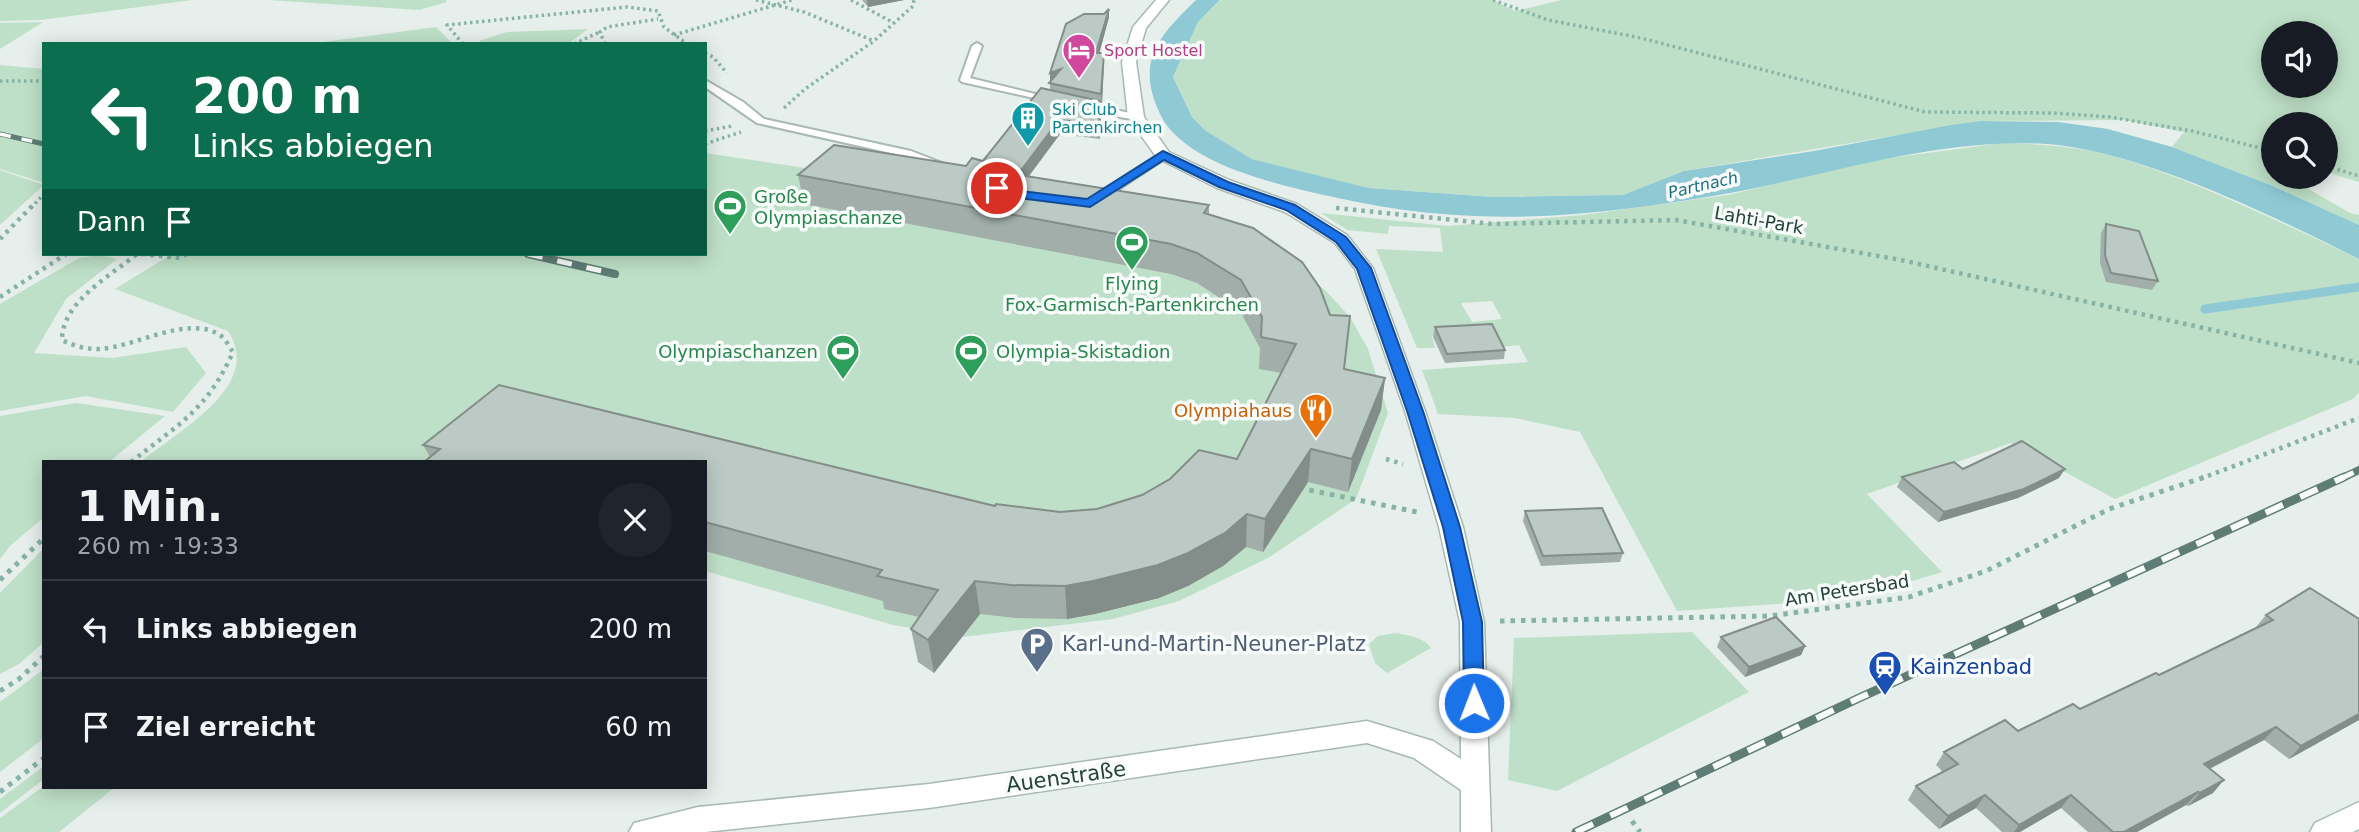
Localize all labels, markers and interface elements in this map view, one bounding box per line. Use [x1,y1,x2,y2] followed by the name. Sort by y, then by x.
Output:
[2261,21,2338,189] map controls
[2261,21,2338,98] button: sound
[1060,31,1098,80] hotel icon: Sport Hostel
[1104,41,1203,60] place label: Sport Hostel
[192,68,362,125] text: 200 m
[77,70,168,161] icon: left
[1009,99,1047,148] building icon: Ski Club Partenkirchen
[1052,100,1162,137] place label: Ski Club Partenkirchen
[2261,112,2338,189] button: search
[192,127,433,165] text: Links abbiegen
[967,158,1027,218] pin
[1666,168,1740,202] water label: Partnach
[978,169,1016,207] icon: arrive
[754,186,902,228] place label: Große Olympiaschanze
[711,187,749,236] sports icon: Große Olympiaschanze
[1713,202,1806,238] street label: Lahti-Park
[160,203,198,241] icon: arrive
[77,207,146,237] text: Dann
[1113,223,1151,272] sports icon: Flying Fox-Garmisch-Partenkirchen
[1005,273,1259,315] place label: Flying Fox-Garmisch-Partenkirchen
[824,332,862,381] sports icon: Olympiaschanzen
[952,332,990,381] sports icon: Olympia-Skistadion
[658,341,818,362] place label: Olympiaschanzen
[996,341,1170,362] place label: Olympia-Skistadion
[1297,391,1335,440] restaurant icon: Olympiahaus
[1174,400,1292,421] place label: Olympiahaus
[77,482,223,531] text: 1 Min.
[598,483,672,557] button: close
[77,533,239,559] text: 260 m · 19:33
[1783,570,1911,610] street label: Am Petersbad
[77,610,115,648] icon: left
[136,614,358,644] text: Links abbiegen
[589,614,672,644] text: 200 m
[1018,625,1056,674] parking icon: Karl-und-Martin-Neuner-Platz
[1062,632,1366,656] place label: Karl-und-Martin-Neuner-Platz
[1866,648,1904,697] station icon: Kainzenbad
[1910,655,2032,679] place label: Kainzenbad
[1437,666,1511,740] position arrow
[77,708,115,746] icon: arrive
[136,712,316,742] text: Ziel erreicht
[605,712,672,742] text: 60 m
[1005,757,1127,797] street label: Auenstraße

